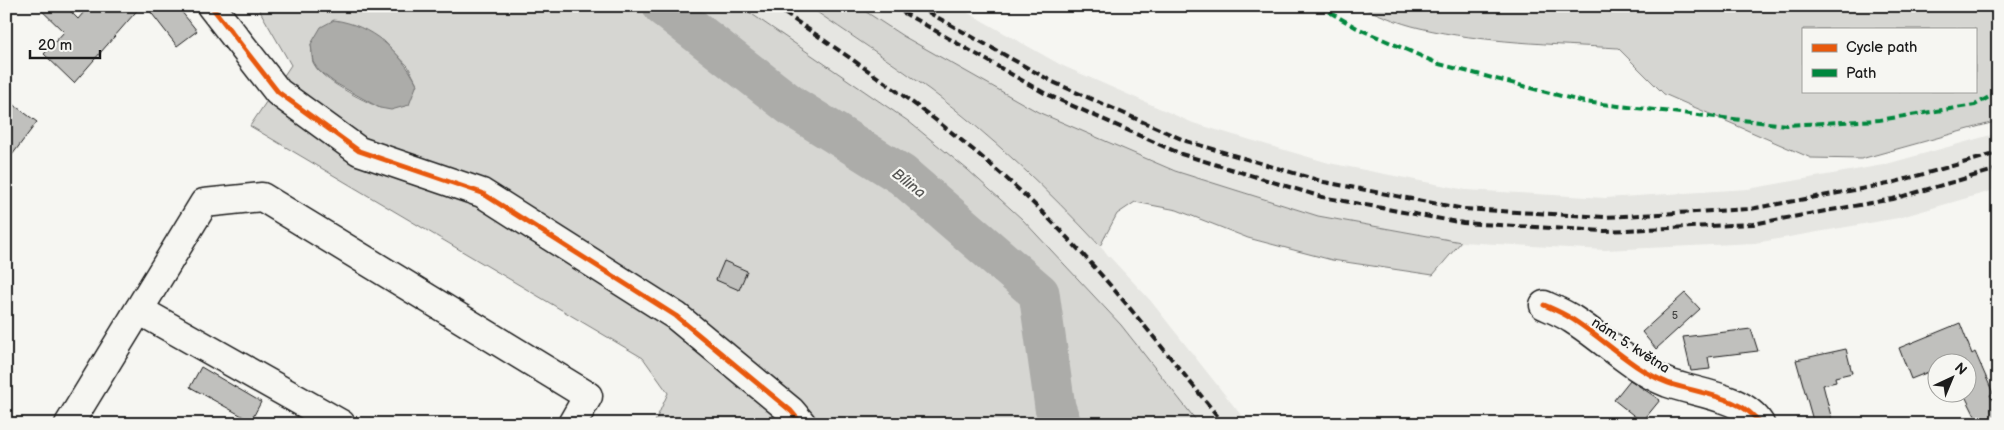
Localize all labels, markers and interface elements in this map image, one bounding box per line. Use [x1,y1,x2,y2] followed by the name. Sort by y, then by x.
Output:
[30,28,100,60] scale bar
[1802,28,1976,92] legend
[38,36,72,55] text: 20 m
[1846,38,1917,57] text: Cycle path
[1846,64,1876,83] text: Path
[888,164,929,202] water label: Bílina
[1672,309,1678,322] house number: 5
[1588,314,1673,377] street label: nám. 5. května
[1926,352,1976,402] north arrow
[1951,359,1970,379] text: N

